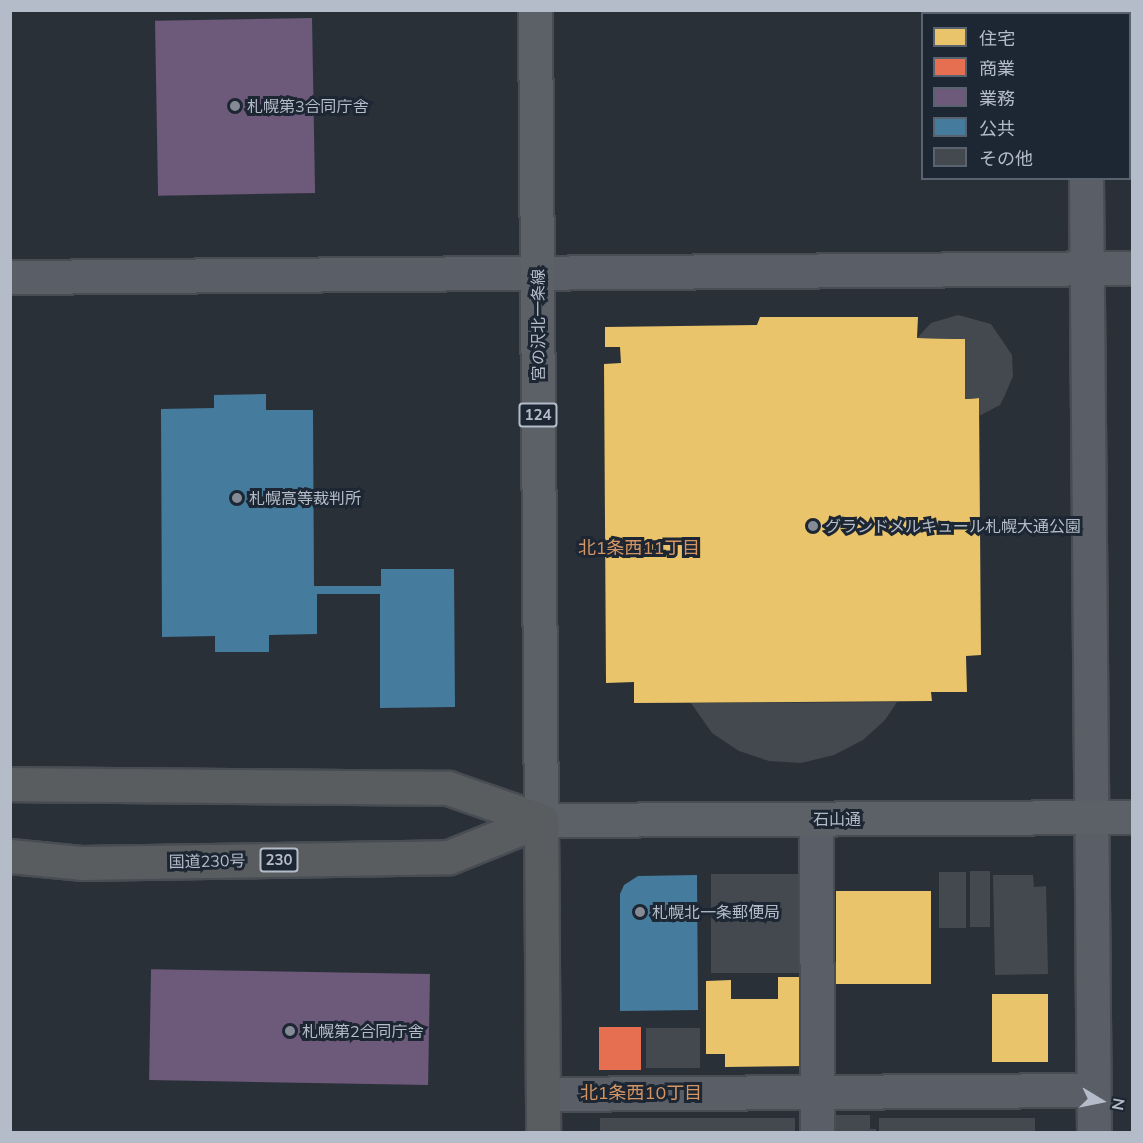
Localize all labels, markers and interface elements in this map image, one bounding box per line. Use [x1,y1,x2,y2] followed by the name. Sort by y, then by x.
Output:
[921,12,1131,180] legend
[979,27,1015,50] text: 住宅
[979,57,1015,80] text: 商業
[979,87,1015,110] text: 業務
[247,96,369,116] place label: 札幌第3合同庁舎
[228,99,242,113] marker: 札幌第3合同庁舎
[979,117,1015,140] text: 公共
[979,147,1033,170] text: その他
[528,269,548,381] street label: 宮の沢北一条線
[518,403,558,427] road number: 124
[249,488,361,508] place label: 札幌高等裁判所
[230,491,244,505] marker: 札幌高等裁判所
[825,516,1081,536] place label: グランドメルキュール札幌大通公園
[806,519,820,533] marker: グランドメルキュール札幌大通公園
[578,537,700,559] district label: 北1条西11丁目
[813,809,861,829] street label: 石山通
[260,848,298,872] road number: 230
[168,851,246,871] street label: 国道230号
[652,902,780,922] place label: 札幌北一条郵便局
[633,905,647,919] marker: 札幌北一条郵便局
[302,1021,424,1041] place label: 札幌第2合同庁舎
[283,1024,297,1038] marker: 札幌第2合同庁舎
[1071,1071,1131,1131] north arrow
[580,1082,702,1104] district label: 北1条西10丁目
[1108,1096,1130,1112] text: N

